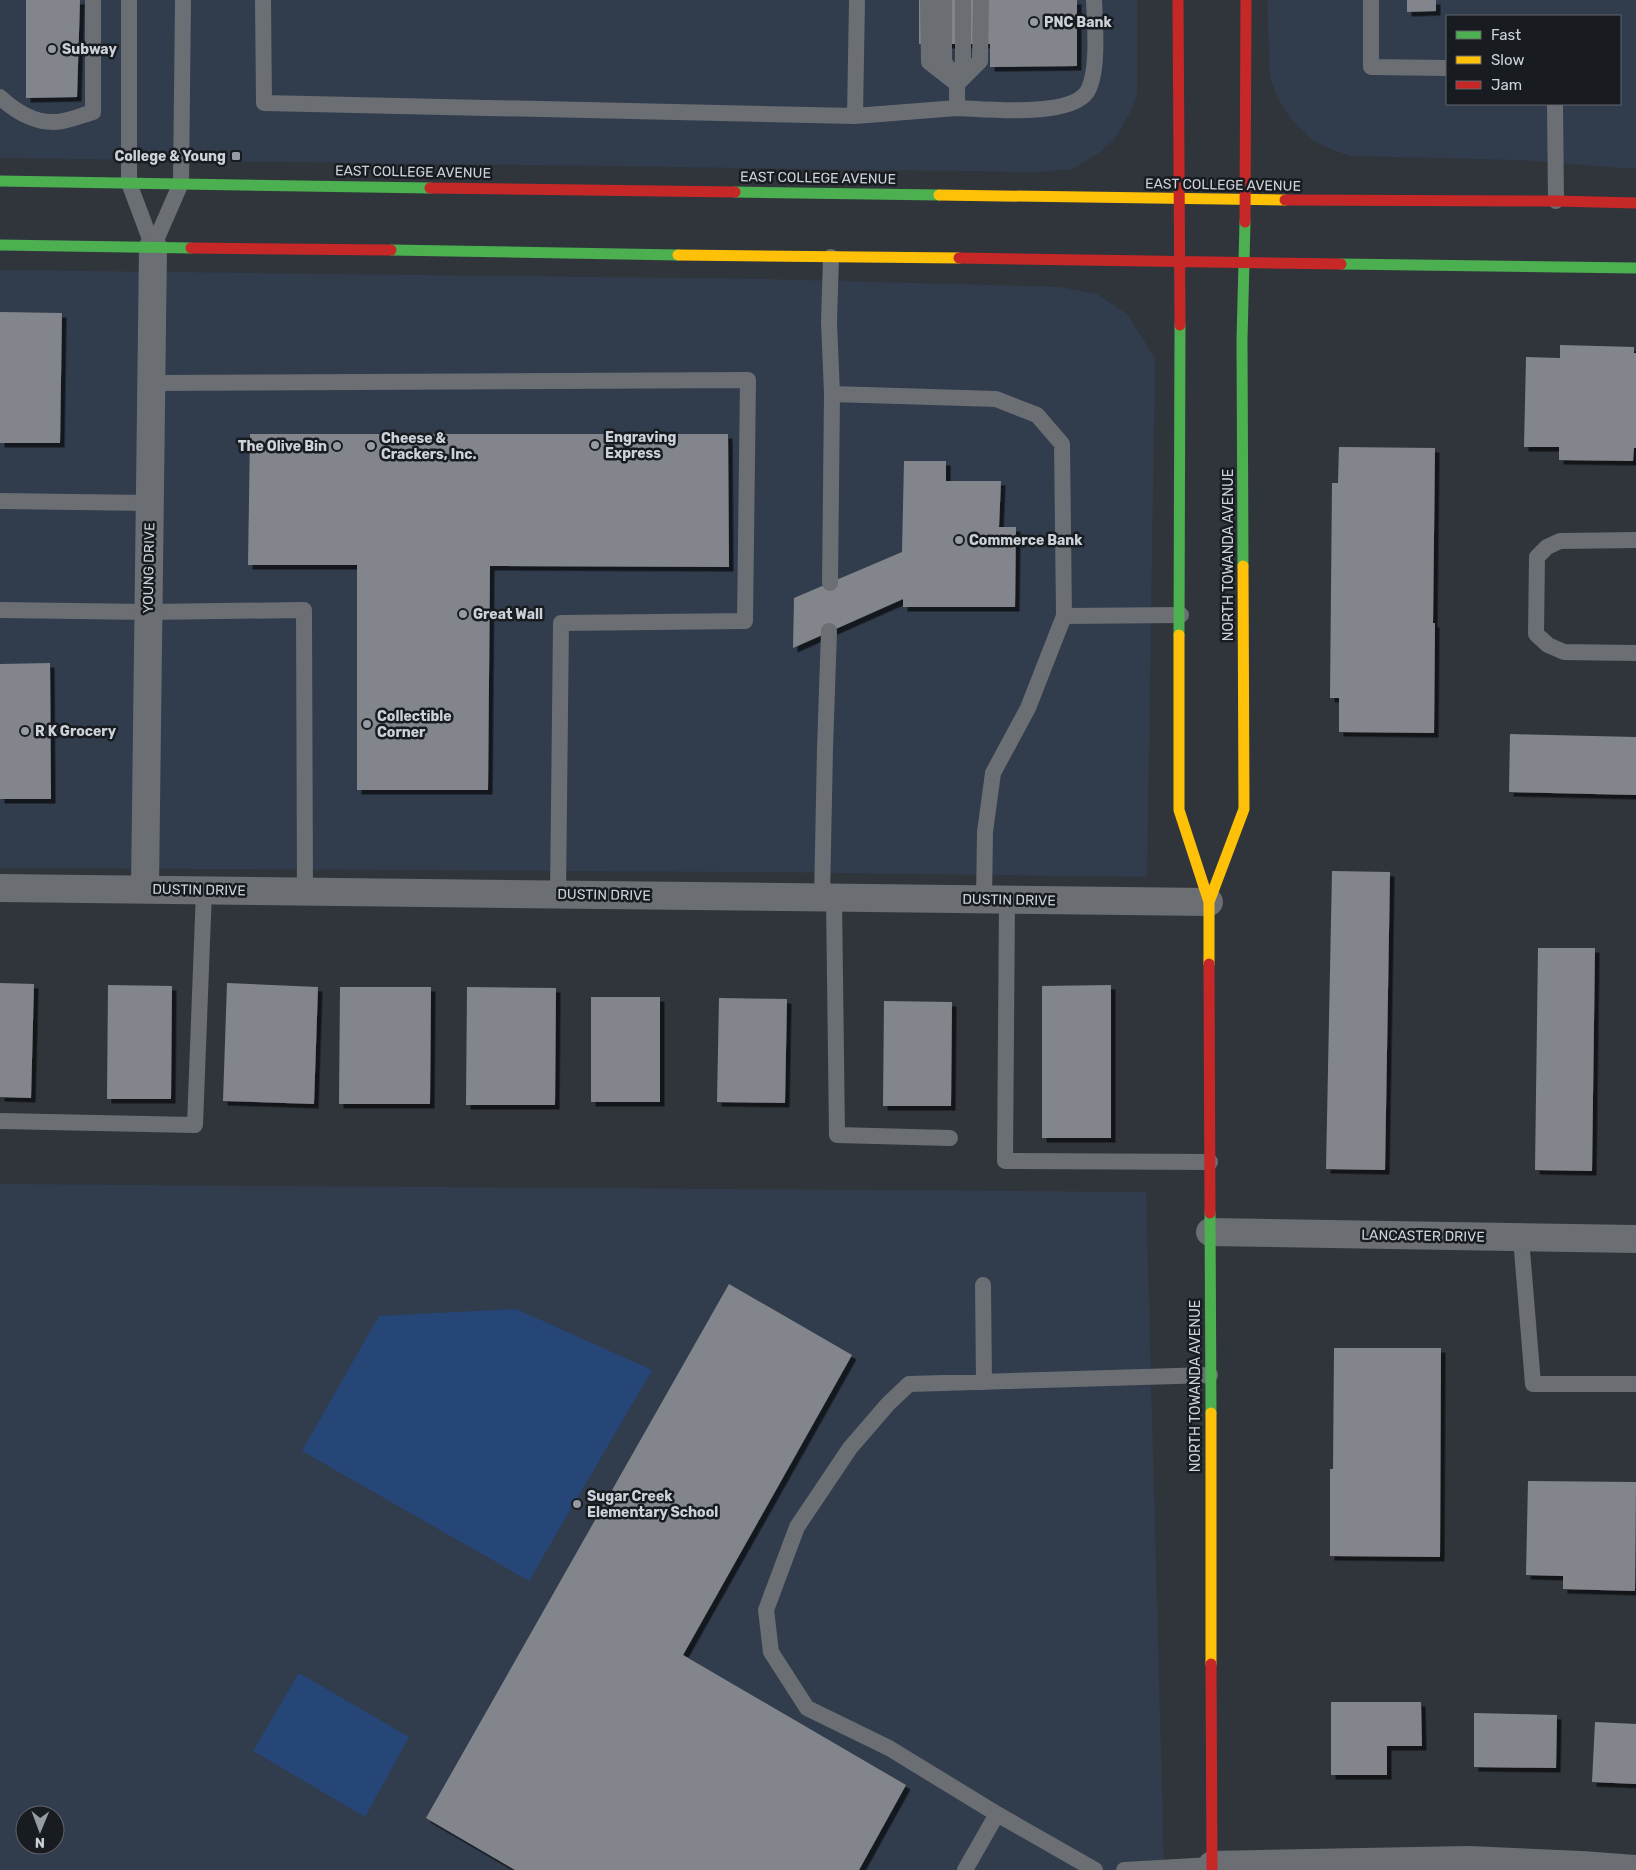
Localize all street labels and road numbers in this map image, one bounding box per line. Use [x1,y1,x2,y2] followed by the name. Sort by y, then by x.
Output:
[335,162,491,182] street label: EAST COLLEGE AVENUE
[740,168,896,188] street label: EAST COLLEGE AVENUE
[1145,175,1301,195] street label: EAST COLLEGE AVENUE
[1220,469,1237,641] street label: NORTH TOWANDA AVENUE
[140,522,158,614] street label: YOUNG DRIVE
[152,881,246,899] street label: DUSTIN DRIVE
[557,886,651,904] street label: DUSTIN DRIVE
[962,891,1056,909] street label: DUSTIN DRIVE
[1361,1226,1485,1246] street label: LANCASTER DRIVE
[1187,1300,1204,1472] street label: NORTH TOWANDA AVENUE

